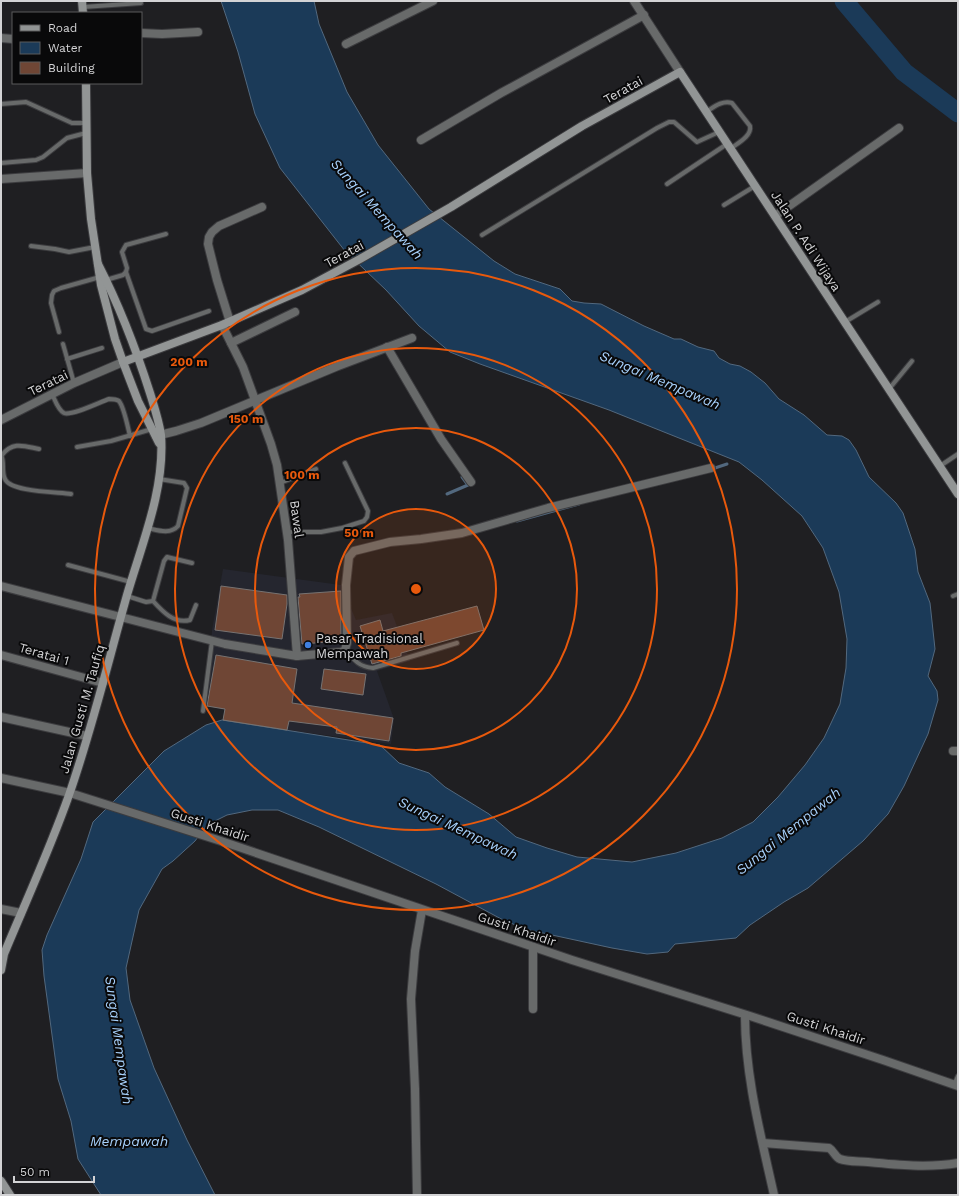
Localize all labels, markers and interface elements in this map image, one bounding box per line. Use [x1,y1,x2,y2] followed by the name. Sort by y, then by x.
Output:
[12,12,142,84] legend
[48,21,77,35] text: Road
[48,41,83,55] text: Water
[48,61,95,75] text: Building
[601,73,645,107] street label: Teratai
[328,156,426,262] water label: Sungai Mempawah
[768,188,844,294] street label: Jalan P. Adi Wijaya
[322,237,366,271] street label: Teratai
[597,347,723,413] water label: Sungai Mempawah
[170,355,208,369] text: 200 m
[26,367,70,399] street label: Teratai
[229,412,263,426] text: 150 m
[284,468,320,482] text: 100 m
[287,499,307,539] street label: Bawal
[344,526,374,540] text: 50 m
[409,582,423,596] centre of rings
[316,631,423,661] place label: Pasar Tradisional Mempawah
[17,640,71,668] street label: Teratai 1
[303,640,313,650] marker: Pasar Tradisional Mempawah
[56,643,108,775] street label: Jalan Gusti M. Taufiq
[733,784,843,878] water label: Sungai Mempawah
[396,793,520,863] water label: Sungai Mempawah
[169,805,251,845] street label: Gusti Khaidir
[476,909,558,949] street label: Gusti Khaidir
[102,975,136,1105] water label: Sungai Mempawah
[785,1008,867,1048] street label: Gusti Khaidir
[90,1133,168,1149] water label: Mempawah
[14,1158,94,1184] scale bar
[20,1165,50,1179] text: 50 m

